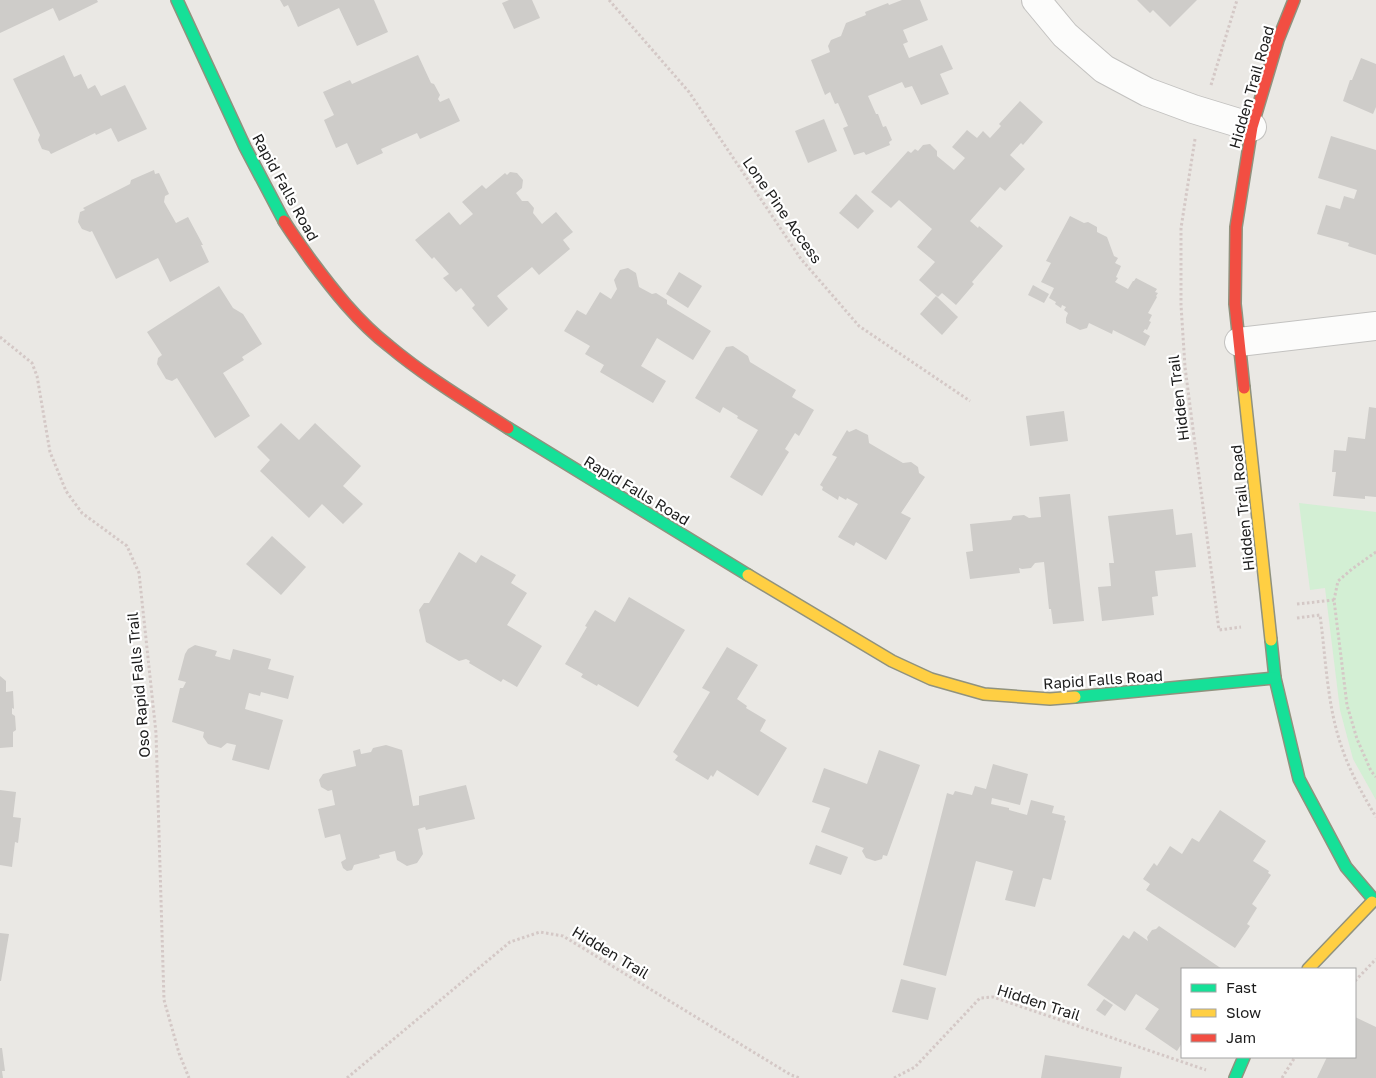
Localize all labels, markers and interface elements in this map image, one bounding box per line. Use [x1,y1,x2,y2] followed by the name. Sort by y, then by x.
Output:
[1225,23,1277,151] street label: Hidden Trail Road
[249,130,323,244] street label: Rapid Falls Road
[740,153,826,267] street label: Lone Pine Access
[1164,354,1192,442] street label: Hidden Trail
[1226,444,1258,572] street label: Hidden Trail Road
[581,451,693,529] street label: Rapid Falls Road
[123,611,153,758] street label: Oso Rapid Falls Trail
[1043,666,1163,692] street label: Rapid Falls Road
[569,922,653,982] street label: Hidden Trail
[1181,968,1356,1058] legend
[1226,978,1257,996] text: Fast
[995,980,1083,1024] street label: Hidden Trail
[1226,1003,1261,1021] text: Slow
[1226,1028,1256,1046] text: Jam

